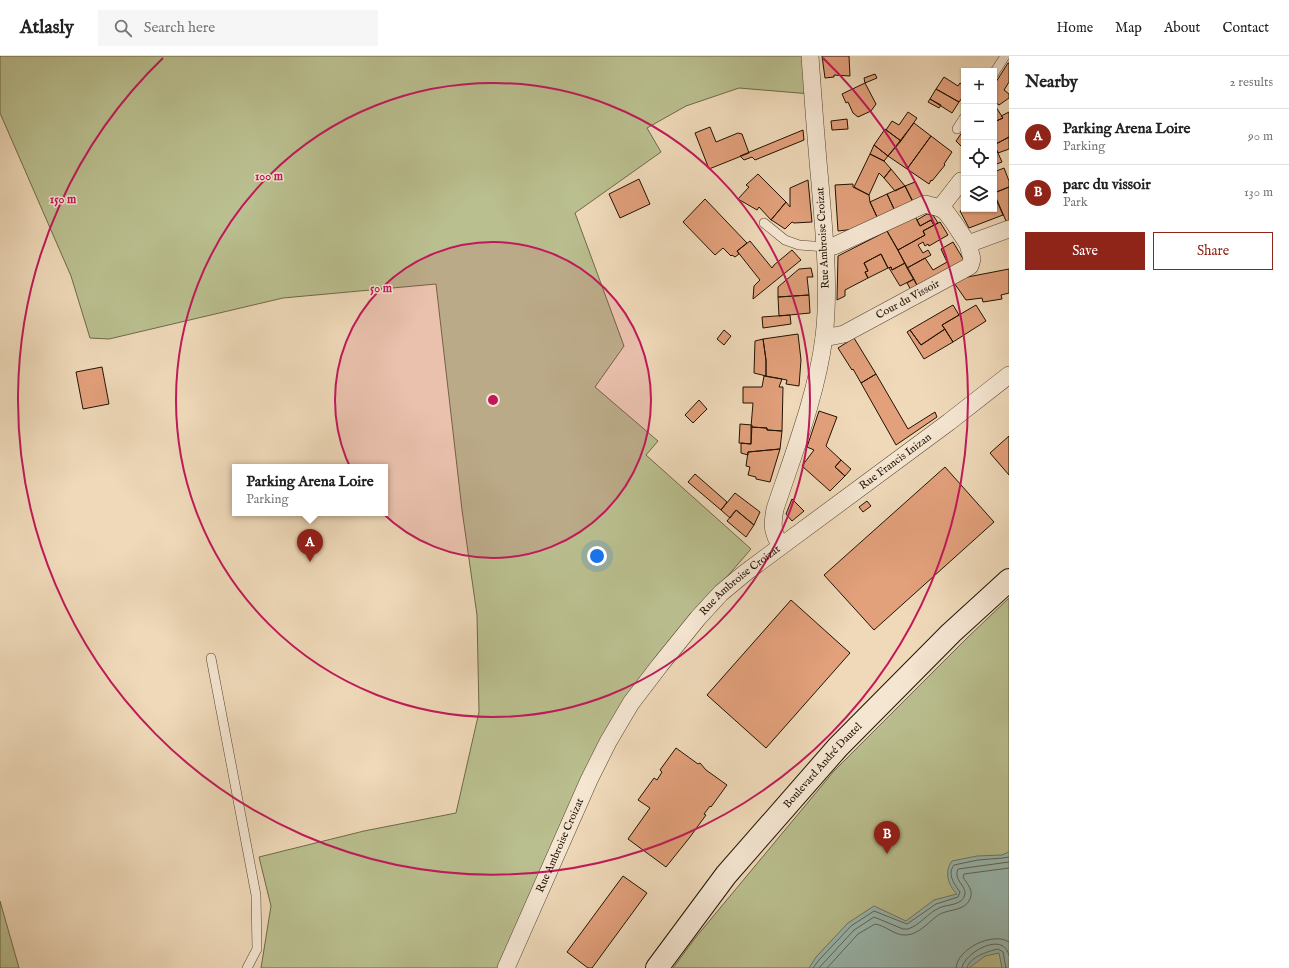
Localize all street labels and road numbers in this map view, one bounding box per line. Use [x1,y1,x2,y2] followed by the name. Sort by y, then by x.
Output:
[813,187,833,289] street label: Rue Ambroise Croizat
[873,277,942,322] street label: Cour du Vissoir
[857,430,934,493] street label: Rue Francis Inizan
[697,542,783,619] street label: Rue Ambroise Croizat
[781,720,865,811] street label: Boulevard André Dautel
[533,796,587,895] street label: Rue Ambroise Croizat

